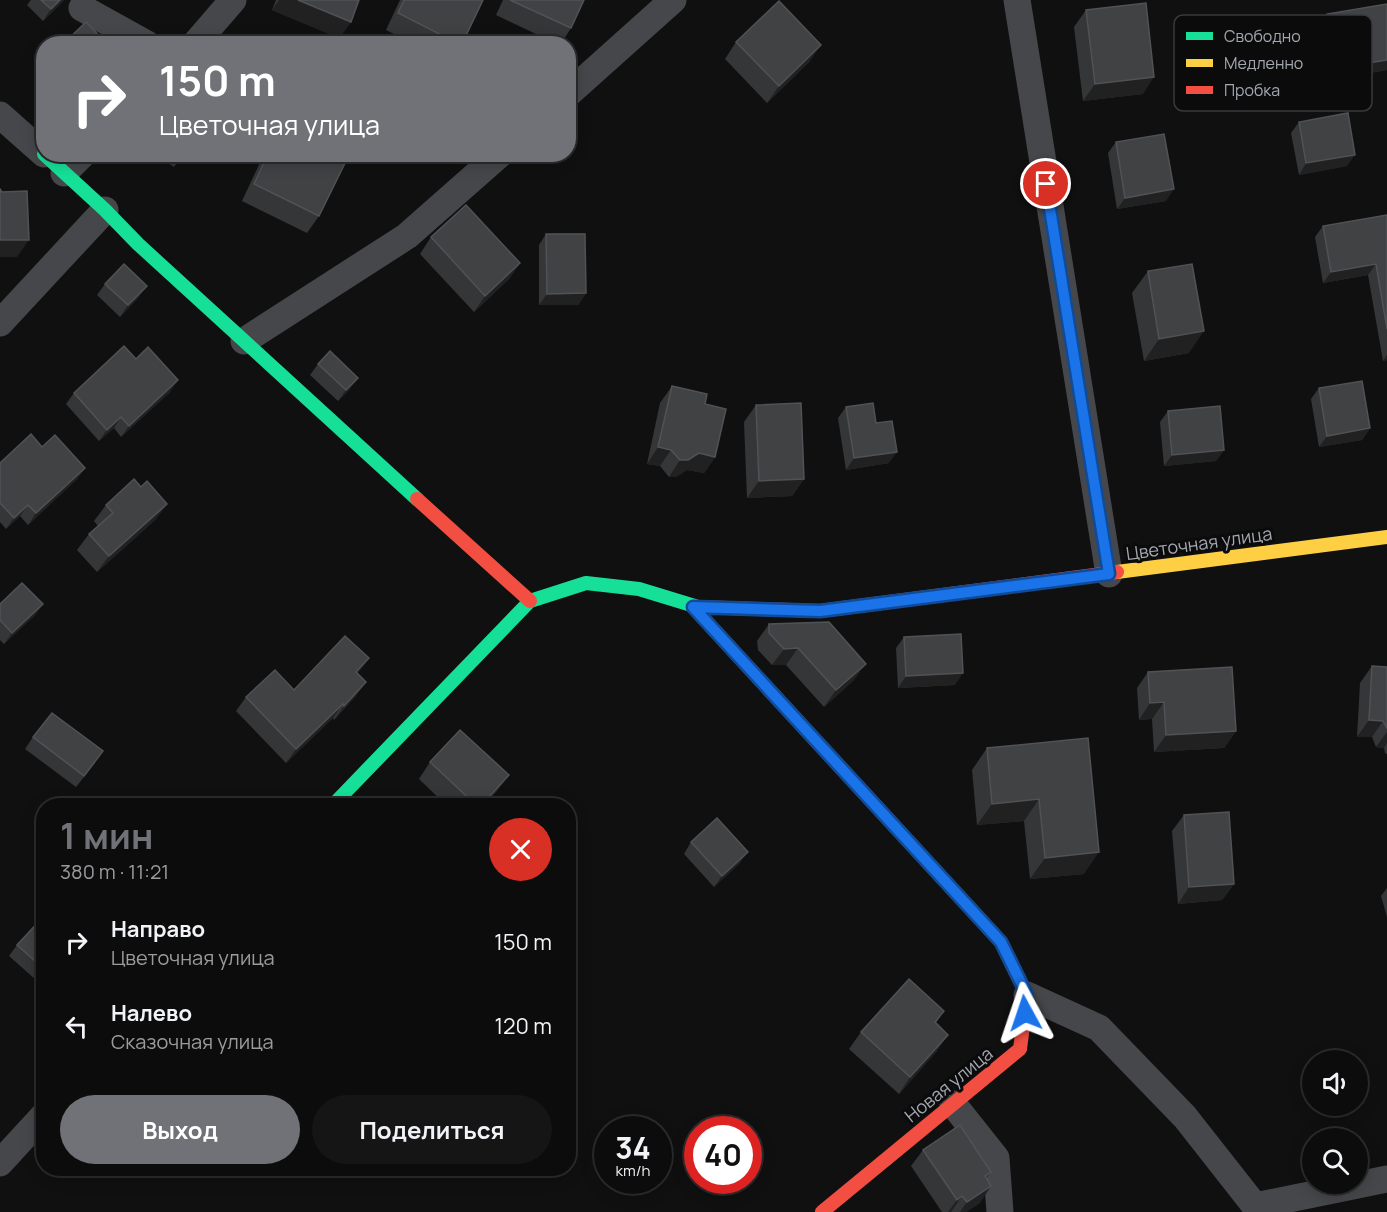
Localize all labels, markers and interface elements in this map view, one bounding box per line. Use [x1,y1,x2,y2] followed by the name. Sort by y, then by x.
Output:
[1174,15,1372,111] legend
[1224,25,1301,47] text: Свободно
[159,51,276,109] text: 150 m
[1224,52,1303,74] text: Медленно
[60,60,138,138] icon: right
[1224,79,1280,101] text: Пробка
[159,106,380,143] text: Цветочная улица
[1020,158,1071,209] pin
[1029,167,1062,200] icon: arrive
[1124,521,1273,565] street label: Цветочная улица
[60,811,153,860] text: 1 мин
[489,818,552,881] button: close
[60,858,169,885] text: 380 m · 11:21
[111,914,205,944] text: Направо
[60,926,93,959] icon: right
[494,927,552,957] text: 150 m
[111,944,275,971] text: Цветочная улица
[993,981,1057,1045] position arrow
[111,998,192,1028] text: Налево
[60,1010,93,1043] icon: left
[494,1011,552,1041] text: 120 m
[111,1028,274,1055] text: Сказочная улица
[899,1041,998,1127] street label: Новая улица
[1302,1050,1368,1194] map controls
[1302,1050,1368,1116] button: sound
[60,1095,300,1164] button: Выход
[312,1095,552,1164] button: Поделиться
[684,1116,762,1194] speed limit sign: 40
[615,1127,651,1168] text: 34
[1302,1128,1368,1194] button: search
[616,1160,650,1181] text: km/h

